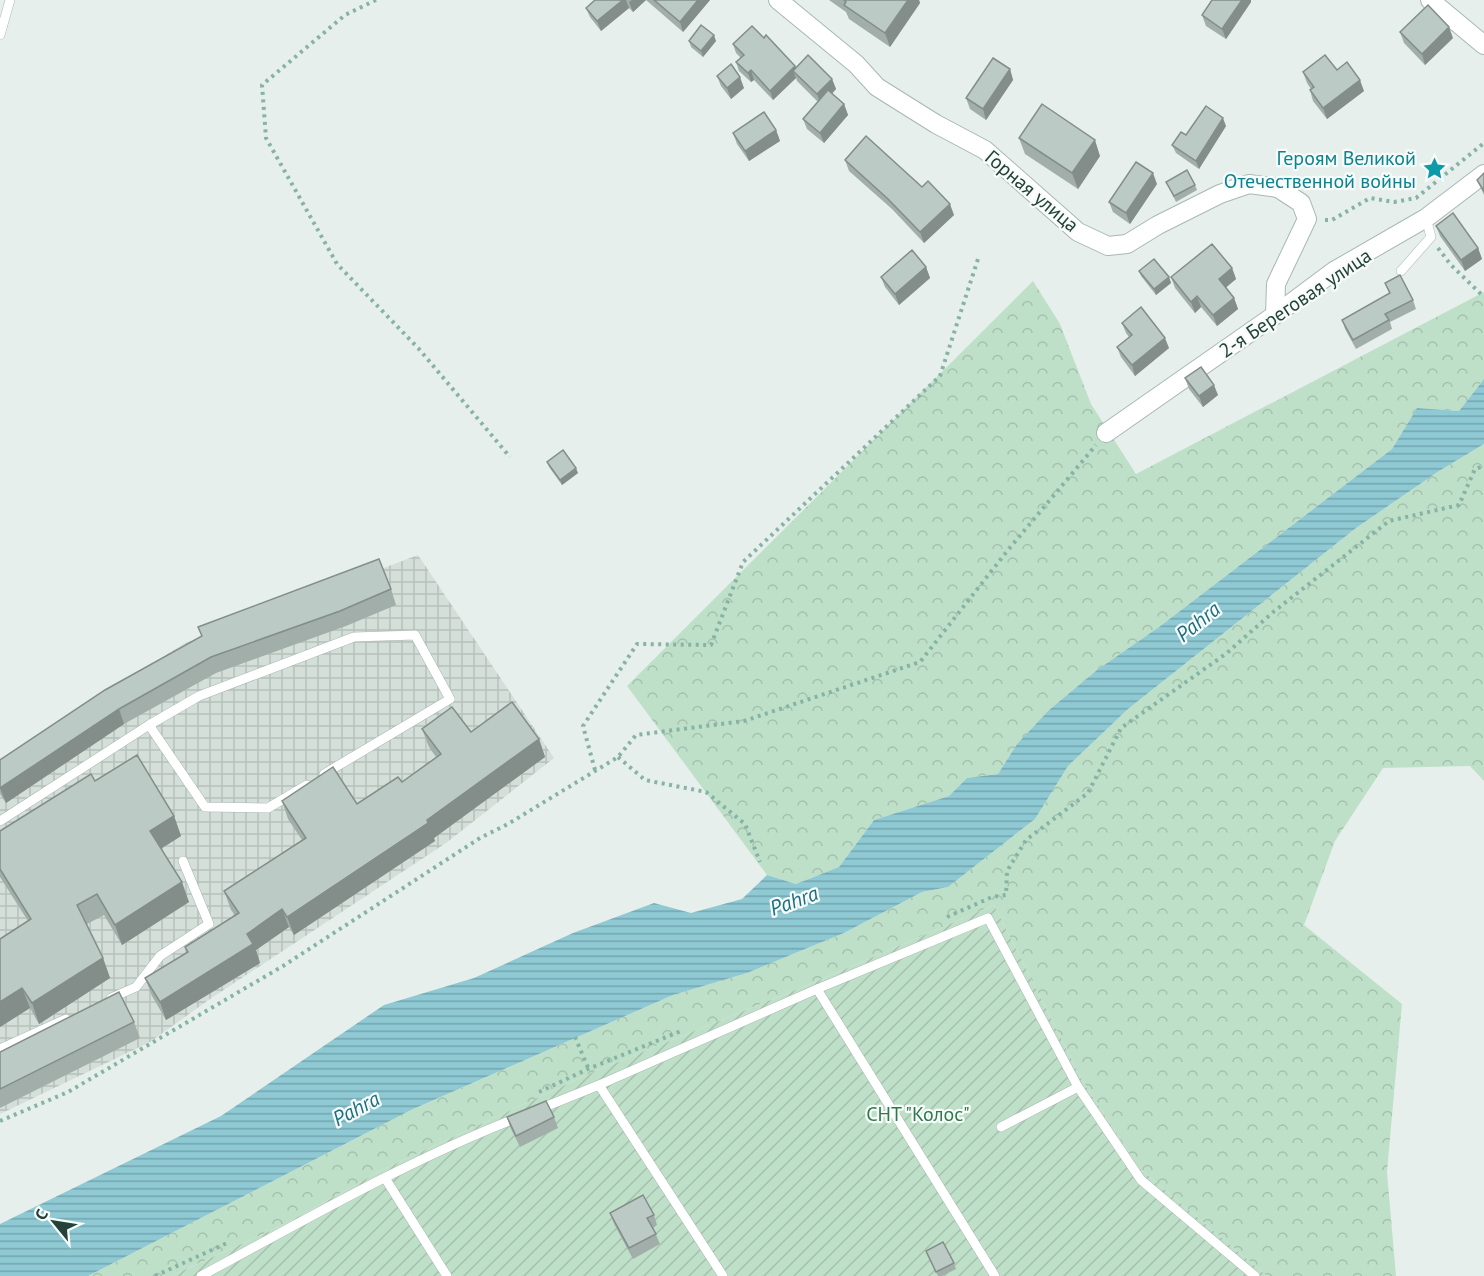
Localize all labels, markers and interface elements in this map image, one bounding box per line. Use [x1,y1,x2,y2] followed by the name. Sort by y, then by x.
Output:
[980,144,1084,238] street label: Горная улица
[1224,145,1416,194] place label: Героям Великой Отечественной войны
[1421,156,1447,182] place icon: Героям Великой Отечественной войны
[1214,242,1376,364] street label: 2-я Береговая улица
[1170,595,1226,648] water label: Pahra
[766,879,822,922] water label: Pahra
[328,1085,385,1132] water label: Pahra
[866,1101,970,1127] park label: СНТ "Колос"
[24,1192,84,1252] north arrow
[30,1206,52,1223] text: С

